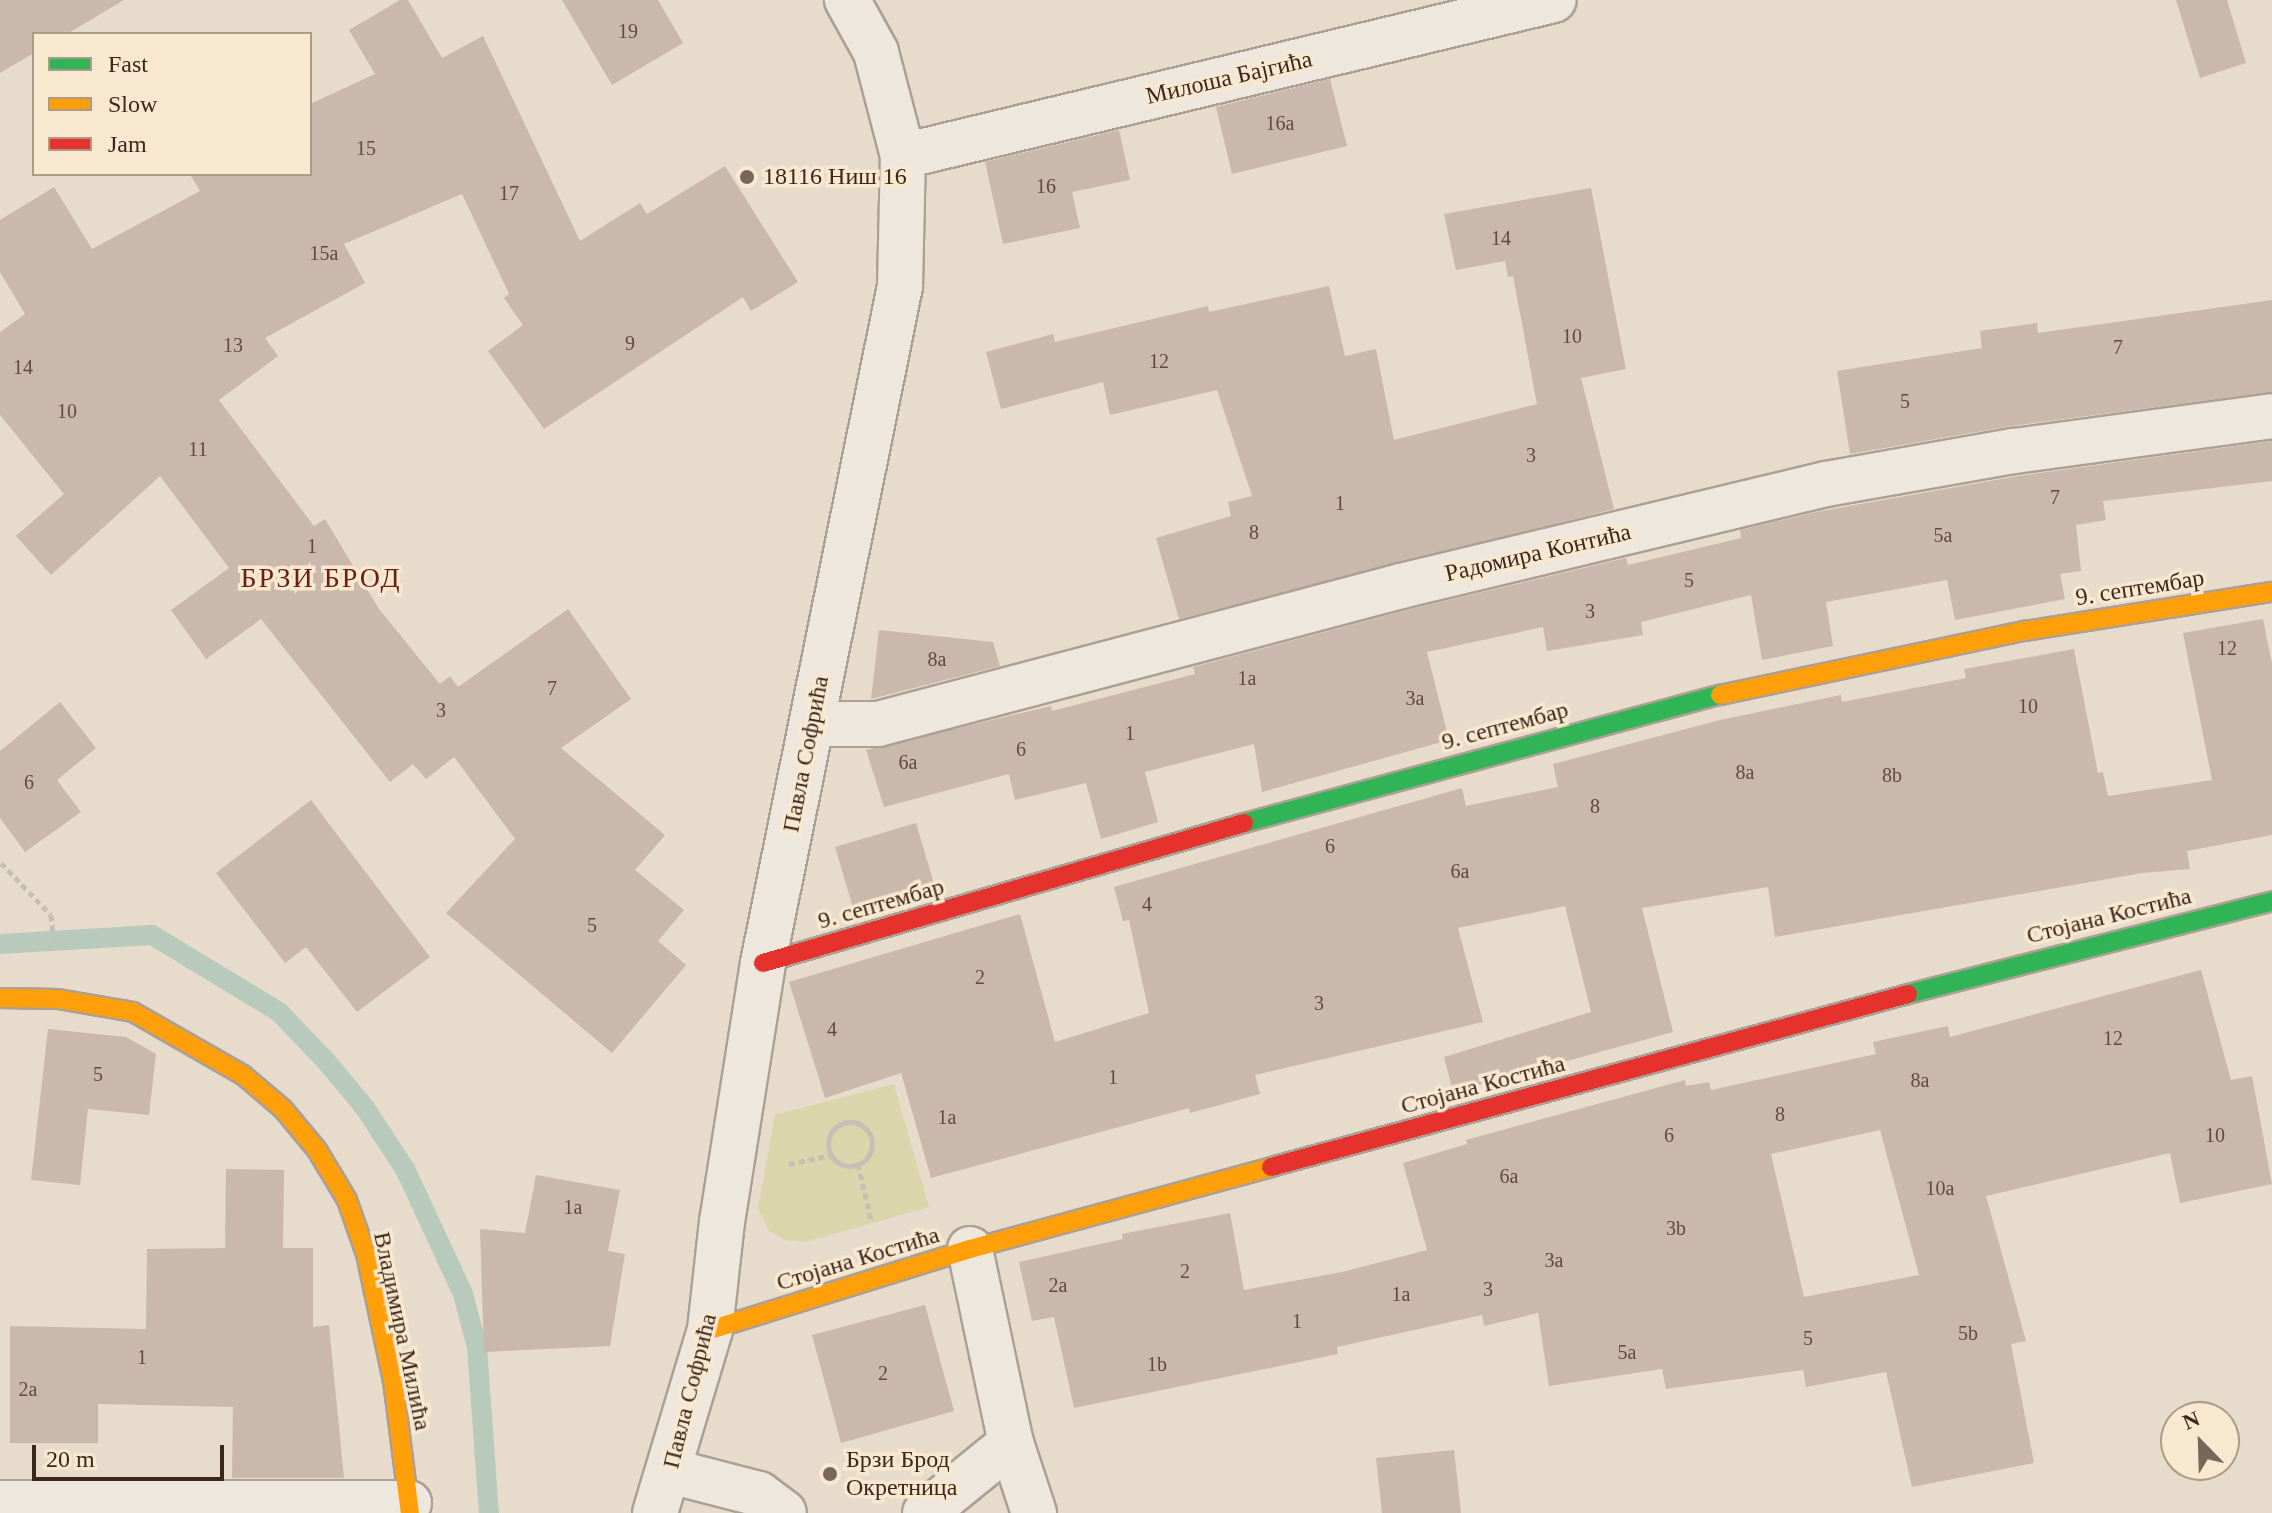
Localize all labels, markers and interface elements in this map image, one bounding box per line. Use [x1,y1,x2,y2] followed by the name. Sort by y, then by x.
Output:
[618,19,638,43] house number: 19
[32,32,312,176] legend
[1143,45,1315,111] street label: Милоша Бајгића
[108,51,148,77] text: Fast
[108,91,157,117] text: Slow
[1266,111,1294,135] house number: 16a
[108,131,147,157] text: Jam
[356,136,376,160] house number: 15
[763,163,907,191] place label: 18116 Ниш 16
[738,168,756,186] marker: 18116 Ниш 16
[1036,174,1056,198] house number: 16
[499,181,519,205] house number: 17
[1491,226,1511,250] house number: 14
[310,241,338,265] house number: 15a
[1562,324,1582,348] house number: 10
[625,331,635,355] house number: 9
[223,333,243,357] house number: 13
[2113,335,2123,359] house number: 7
[1149,349,1169,373] house number: 12
[13,355,33,379] house number: 14
[1900,389,1910,413] house number: 5
[57,399,77,423] house number: 10
[188,437,208,461] house number: 11
[1526,443,1536,467] house number: 3
[2050,485,2060,509] house number: 7
[1335,491,1345,515] house number: 1
[1442,518,1634,588] street label: Радомира Контића
[1249,520,1259,544] house number: 8
[1934,523,1952,547] house number: 5a
[307,534,317,558] house number: 1
[240,561,402,595] district label: БРЗИ БРОД
[2074,564,2206,612] street label: 9. септембар
[1684,568,1694,592] house number: 5
[1585,599,1595,623] house number: 3
[2217,636,2237,660] house number: 12
[928,647,946,671] house number: 8a
[1238,666,1256,690] house number: 1a
[777,673,835,835] street label: Павла Софрића
[547,676,557,700] house number: 7
[1406,686,1424,710] house number: 3a
[2018,694,2038,718] house number: 10
[1439,695,1571,757] street label: 9. септембар
[436,698,446,722] house number: 3
[1125,721,1135,745] house number: 1
[1016,737,1026,761] house number: 6
[899,750,917,774] house number: 6a
[1736,760,1754,784] house number: 8a
[1882,763,1902,787] house number: 8b
[24,770,34,794] house number: 6
[1590,794,1600,818] house number: 8
[1325,834,1335,858] house number: 6
[1451,859,1469,883] house number: 6a
[815,872,947,936] street label: 9. септембар
[2024,882,2194,950] street label: Стојана Костића
[1142,892,1152,916] house number: 4
[587,913,597,937] house number: 5
[975,965,985,989] house number: 2
[1314,991,1324,1015] house number: 3
[827,1017,837,1041] house number: 4
[2103,1026,2123,1050] house number: 12
[1398,1049,1568,1121] street label: Стојана Костића
[93,1062,103,1086] house number: 5
[1108,1065,1118,1089] house number: 1
[1911,1068,1929,1092] house number: 8a
[1775,1102,1785,1126] house number: 8
[938,1105,956,1129] house number: 1a
[1664,1123,1674,1147] house number: 6
[2205,1123,2225,1147] house number: 10
[1500,1164,1518,1188] house number: 6a
[1926,1176,1954,1200] house number: 10a
[564,1195,582,1219] house number: 1a
[1666,1216,1686,1240] house number: 3b
[773,1221,943,1297] street label: Стојана Костића
[367,1229,437,1433] street label: Владимира Милића
[1545,1248,1563,1272] house number: 3a
[1180,1259,1190,1283] house number: 2
[1049,1273,1067,1297] house number: 2a
[1483,1277,1493,1301] house number: 3
[1392,1282,1410,1306] house number: 1a
[1292,1309,1302,1333] house number: 1
[657,1311,723,1471] street label: Павла Софрића
[1958,1321,1978,1345] house number: 5b
[1803,1326,1813,1350] house number: 5
[1618,1340,1636,1364] house number: 5a
[137,1345,147,1369] house number: 1
[1147,1352,1167,1376] house number: 1b
[878,1361,888,1385] house number: 2
[19,1377,37,1401] house number: 2a
[2160,1401,2240,1481] north arrow
[2179,1406,2203,1435] text: N
[36,1429,228,1479] scale bar
[46,1446,95,1472] text: 20 m
[846,1446,957,1502] place label: Брзи Брод Окретница
[821,1465,839,1483] marker: Брзи Брод Окретница

